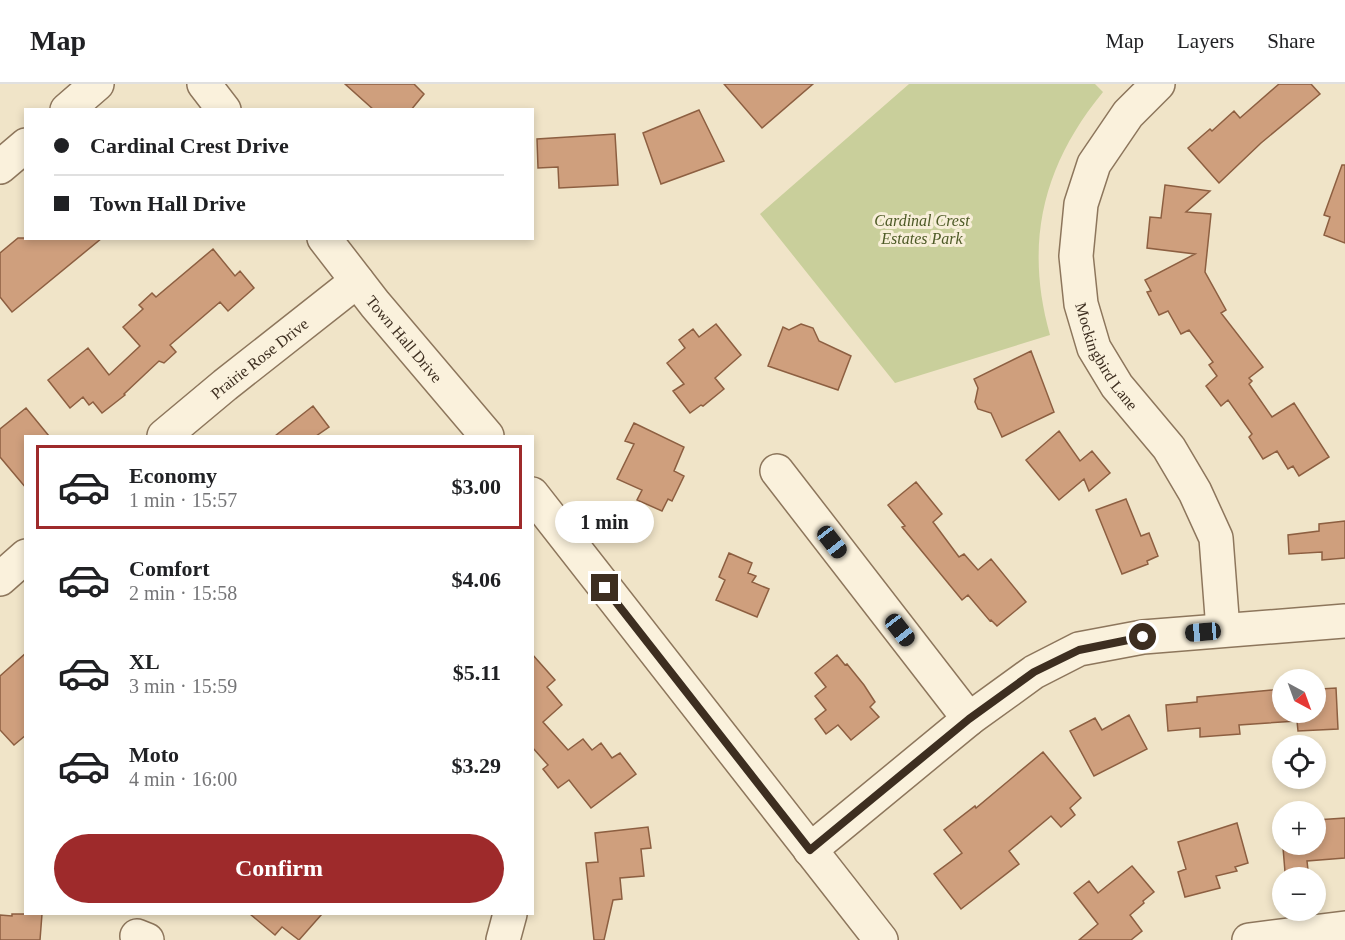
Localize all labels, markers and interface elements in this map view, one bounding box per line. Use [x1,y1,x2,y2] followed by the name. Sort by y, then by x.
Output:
[30,25,86,56] text: Map
[1106,29,1144,53] text: Map
[1177,29,1234,53] text: Layers
[1267,29,1315,53] text: Share
[90,133,289,158] text: Cardinal Crest Drive
[90,191,246,216] text: Town Hall Drive
[874,212,970,247] park label: Cardinal Crest Estates Park
[363,292,446,386] street label: Town Hall Drive
[1072,300,1142,413] street label: Mockingbird Lane
[207,315,311,402] street label: Prairie Rose Drive
[57,460,111,514] icon: car
[129,463,217,488] text: Economy
[452,474,501,499] text: $3.00
[129,489,237,511] text: 1 min · 15:57
[556,501,654,543] callout: 1 min
[580,511,629,533] text: 1 min
[814,522,850,562] car
[57,553,111,607] icon: car
[129,556,210,581] text: Comfort
[452,567,501,592] text: $4.06
[591,574,618,601] route end
[129,582,237,604] text: 2 min · 15:58
[882,610,918,650] car
[1184,621,1222,643] car
[1129,623,1156,650] route start
[57,646,111,700] icon: car
[129,649,160,674] text: XL
[453,660,501,685] text: $5.11
[1272,669,1326,723] north arrow
[1272,669,1326,921] map controls
[129,675,237,697] text: 3 min · 15:59
[1272,735,1326,789] button: locate
[57,739,111,793] icon: car
[129,742,179,767] text: Moto
[452,753,501,778] text: $3.29
[129,768,237,790] text: 4 min · 16:00
[1272,801,1326,855] button: +
[54,834,504,903] button: Confirm
[1272,867,1326,921] button: −

